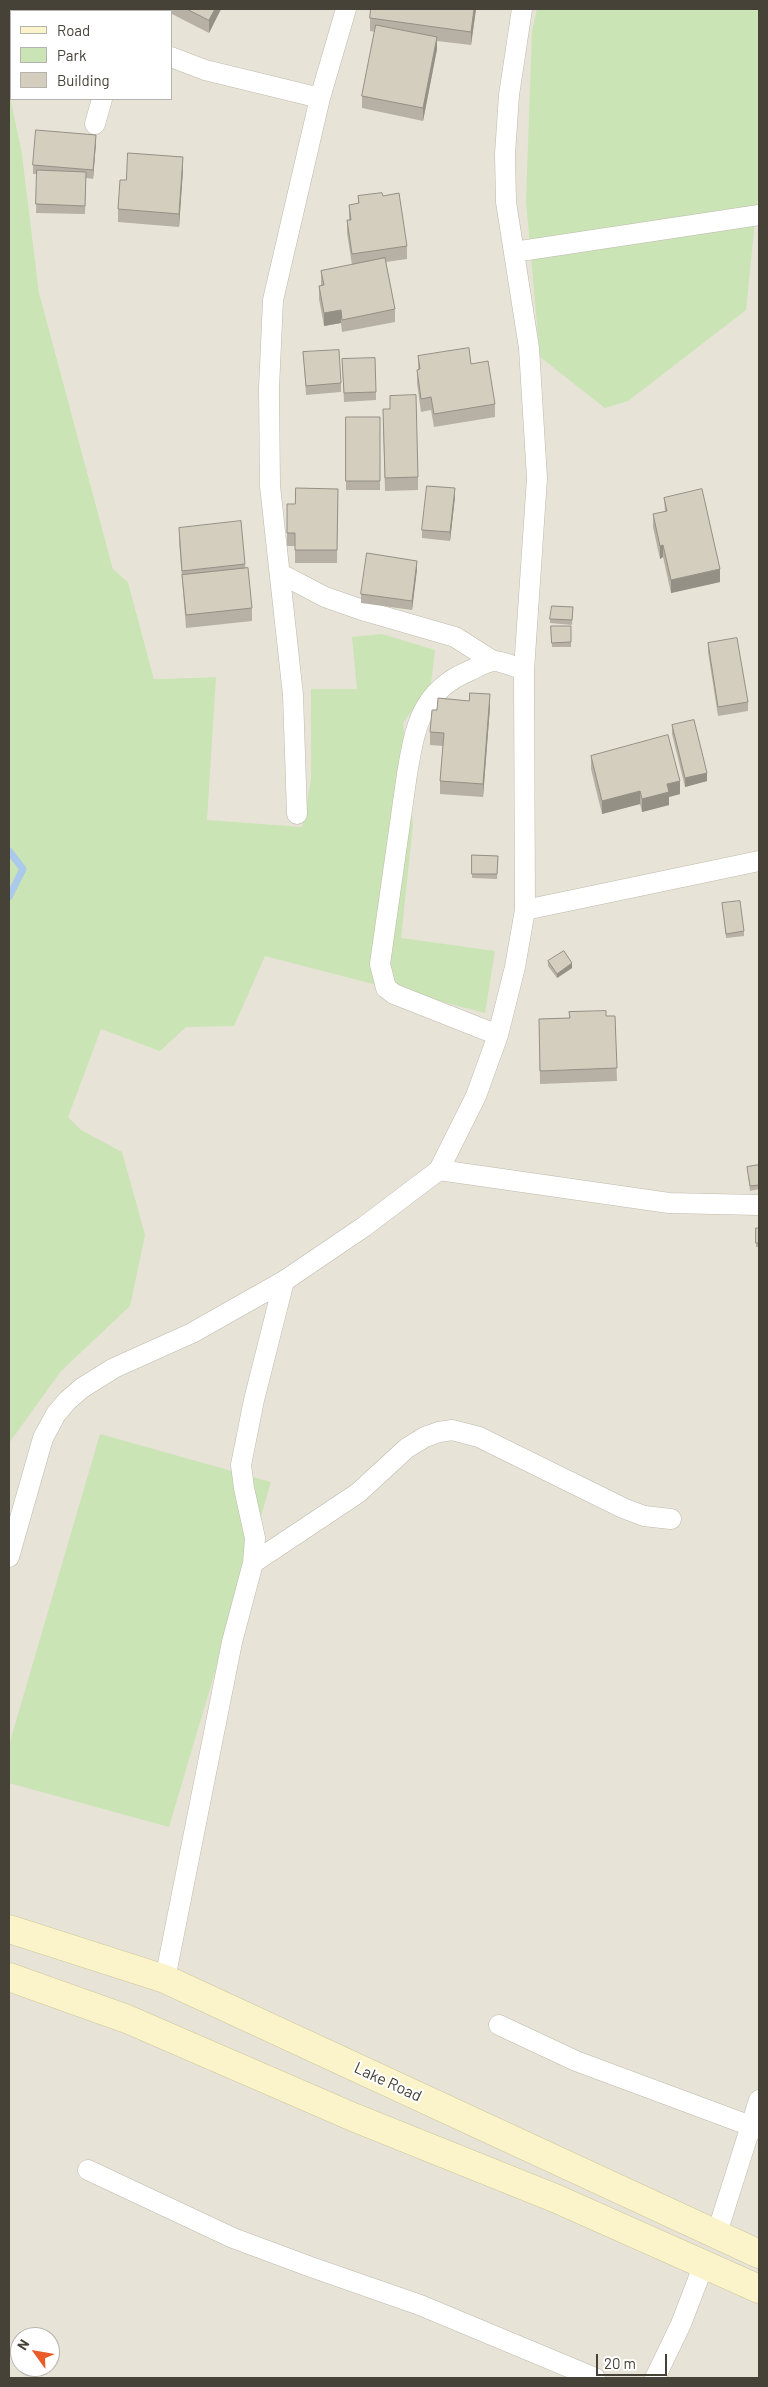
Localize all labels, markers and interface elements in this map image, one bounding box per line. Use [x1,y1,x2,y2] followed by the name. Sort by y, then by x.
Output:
[10,10,172,100] legend
[57,21,90,39] text: Road
[57,46,86,64] text: Park
[57,71,110,89] text: Building
[351,2058,425,2106] street label: Lake Road
[10,2327,60,2377] north arrow
[13,2336,32,2353] text: N
[598,2344,669,2376] scale bar
[604,2354,636,2372] text: 20 m

